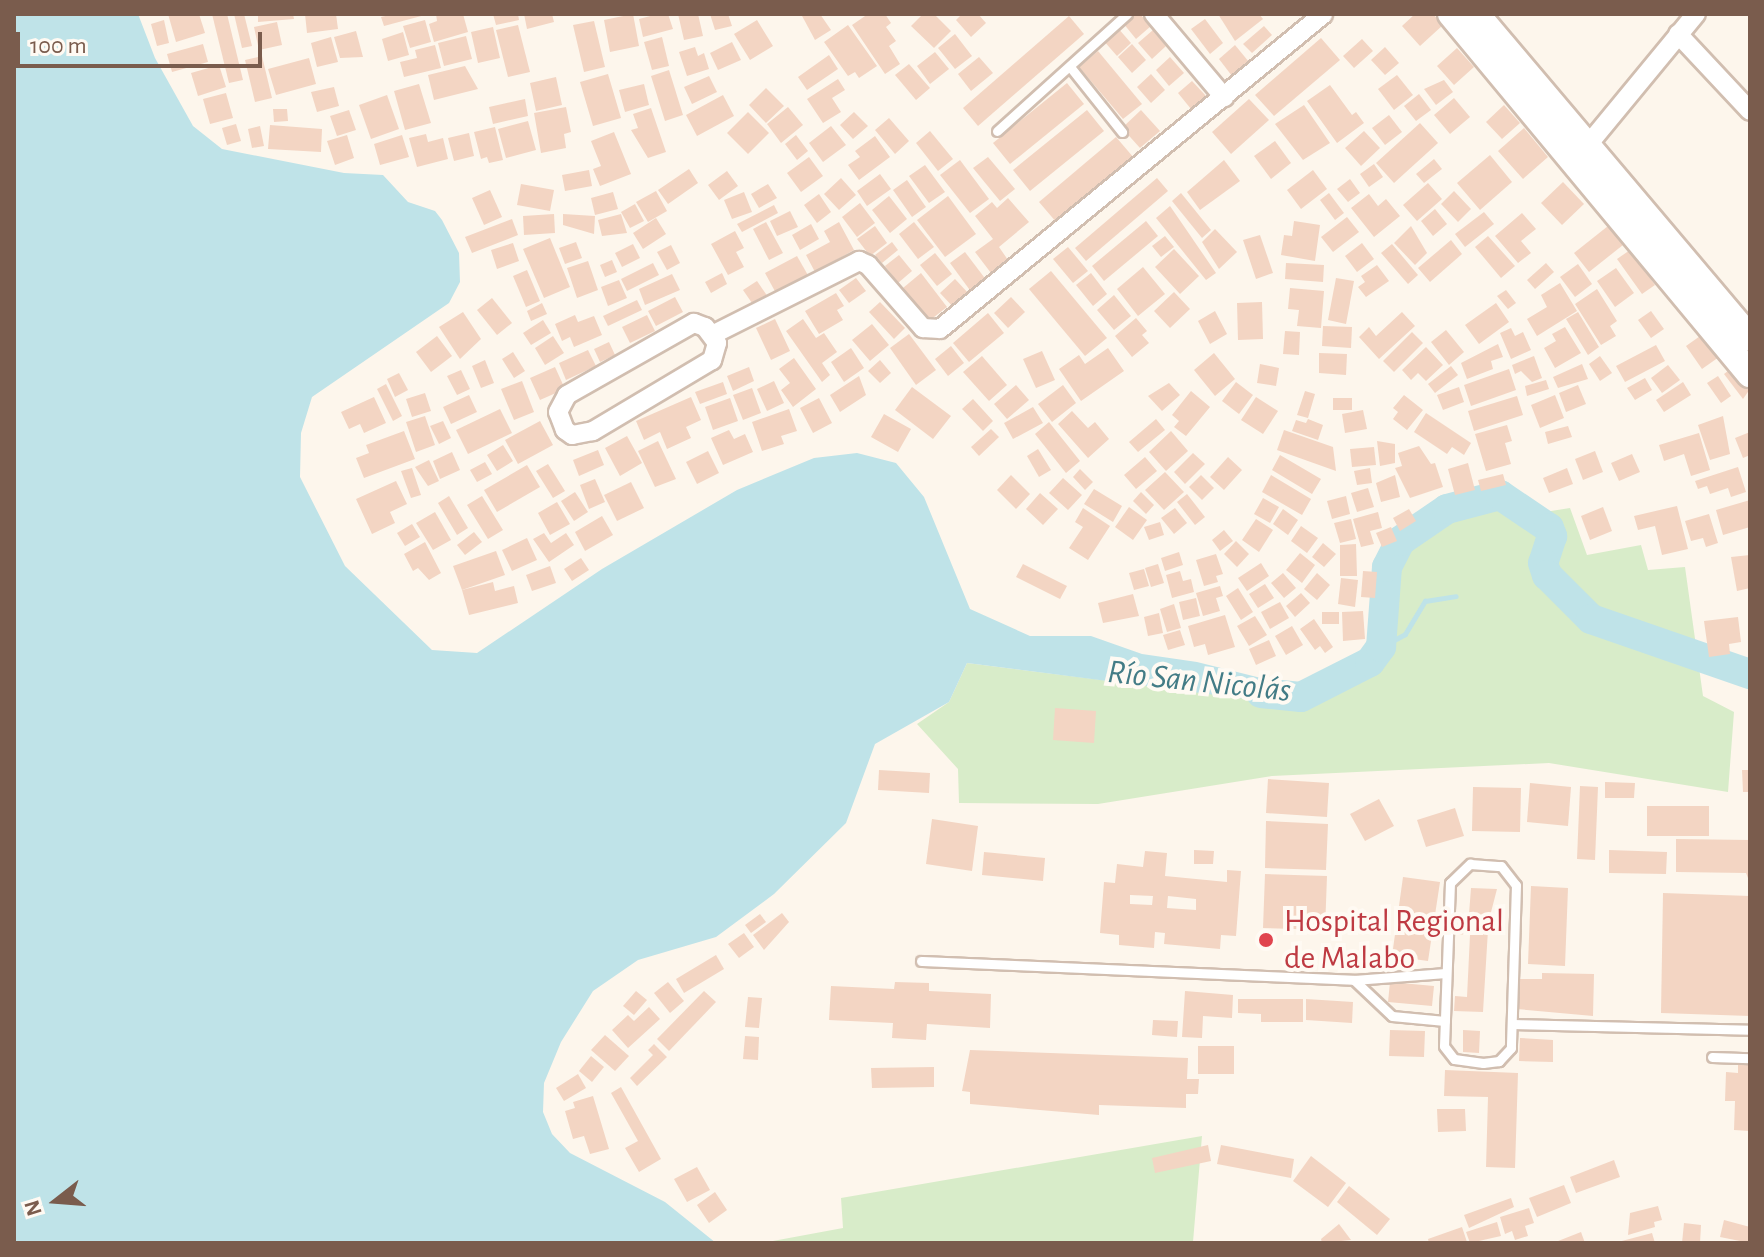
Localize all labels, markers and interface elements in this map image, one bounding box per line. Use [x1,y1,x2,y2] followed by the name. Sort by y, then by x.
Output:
[20,16,266,66] scale bar
[30,34,87,58] text: 100 m
[1105,652,1293,712] water label: Río San Nicolás
[1284,903,1504,978] place label: Hospital Regional de Malabo
[1255,929,1277,951] marker: Hospital Regional de Malabo
[16,1161,96,1241] north arrow
[20,1197,46,1219] text: N

